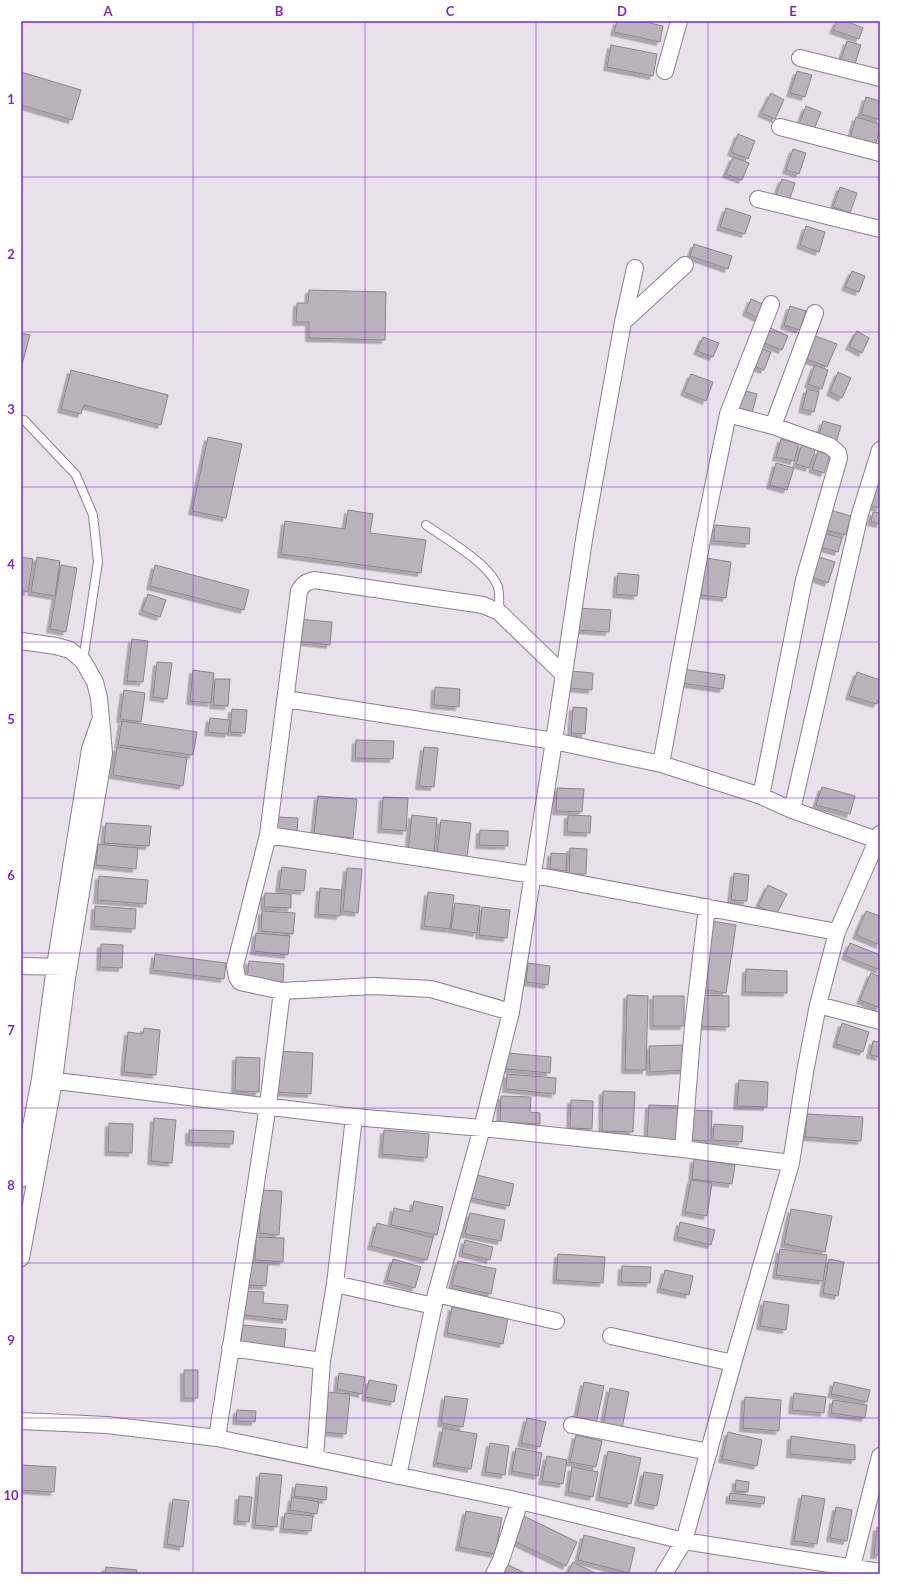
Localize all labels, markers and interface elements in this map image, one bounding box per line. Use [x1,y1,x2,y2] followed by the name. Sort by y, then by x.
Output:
[102,3,113,19] text: A
[275,3,284,19] text: B
[446,3,455,19] text: C
[617,3,627,19] text: D
[789,3,797,19] text: E
[7,91,15,107] text: 1
[7,246,15,262] text: 2
[7,401,15,417] text: 3
[7,556,15,572] text: 4
[7,711,15,727] text: 5
[7,867,15,883] text: 6
[7,1022,15,1038] text: 7
[7,1177,15,1193] text: 8
[7,1332,15,1348] text: 9
[3,1487,19,1503] text: 10

